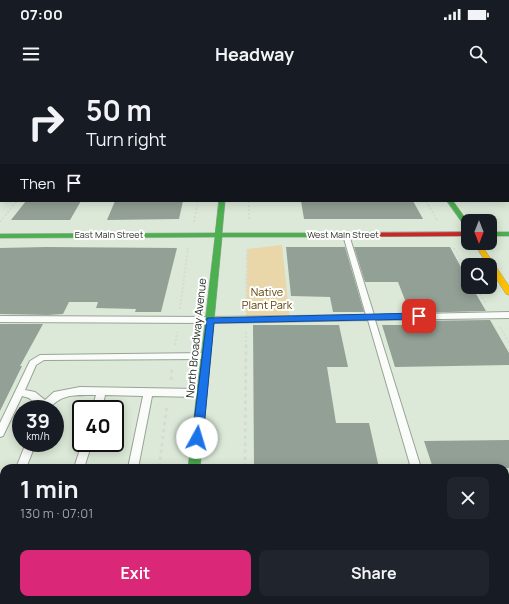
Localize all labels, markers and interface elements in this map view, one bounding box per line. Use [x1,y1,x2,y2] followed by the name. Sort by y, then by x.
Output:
[20,4,63,25] text: 07:00
[215,42,294,66] text: Headway
[20,43,42,65] icon: menu
[467,43,489,65] icon: search
[86,91,152,129] text: 50 m
[20,96,72,148] icon: right
[86,127,167,151] text: Turn right
[63,172,85,194] icon: arrive
[20,173,55,194] text: Then
[461,214,497,250] north arrow
[461,214,497,294] map controls
[75,228,144,241] street label: East Main Street
[307,228,379,241] street label: West Main Street
[461,258,497,294] button: search
[182,277,209,399] street label: North Broadway Avenue
[242,284,293,312] park label: Native Plant Park
[402,299,436,333] pin
[408,305,430,327] icon: arrive
[72,400,124,452] speed limit sign: 40
[26,407,50,434] text: 39
[176,417,218,459] position arrow
[26,429,50,443] text: km/h
[20,472,79,505] text: 1 min
[447,477,489,519] button: close
[20,504,93,522] text: 130 m · 07:01
[20,550,251,596] button: Exit
[259,550,489,596] button: Share

